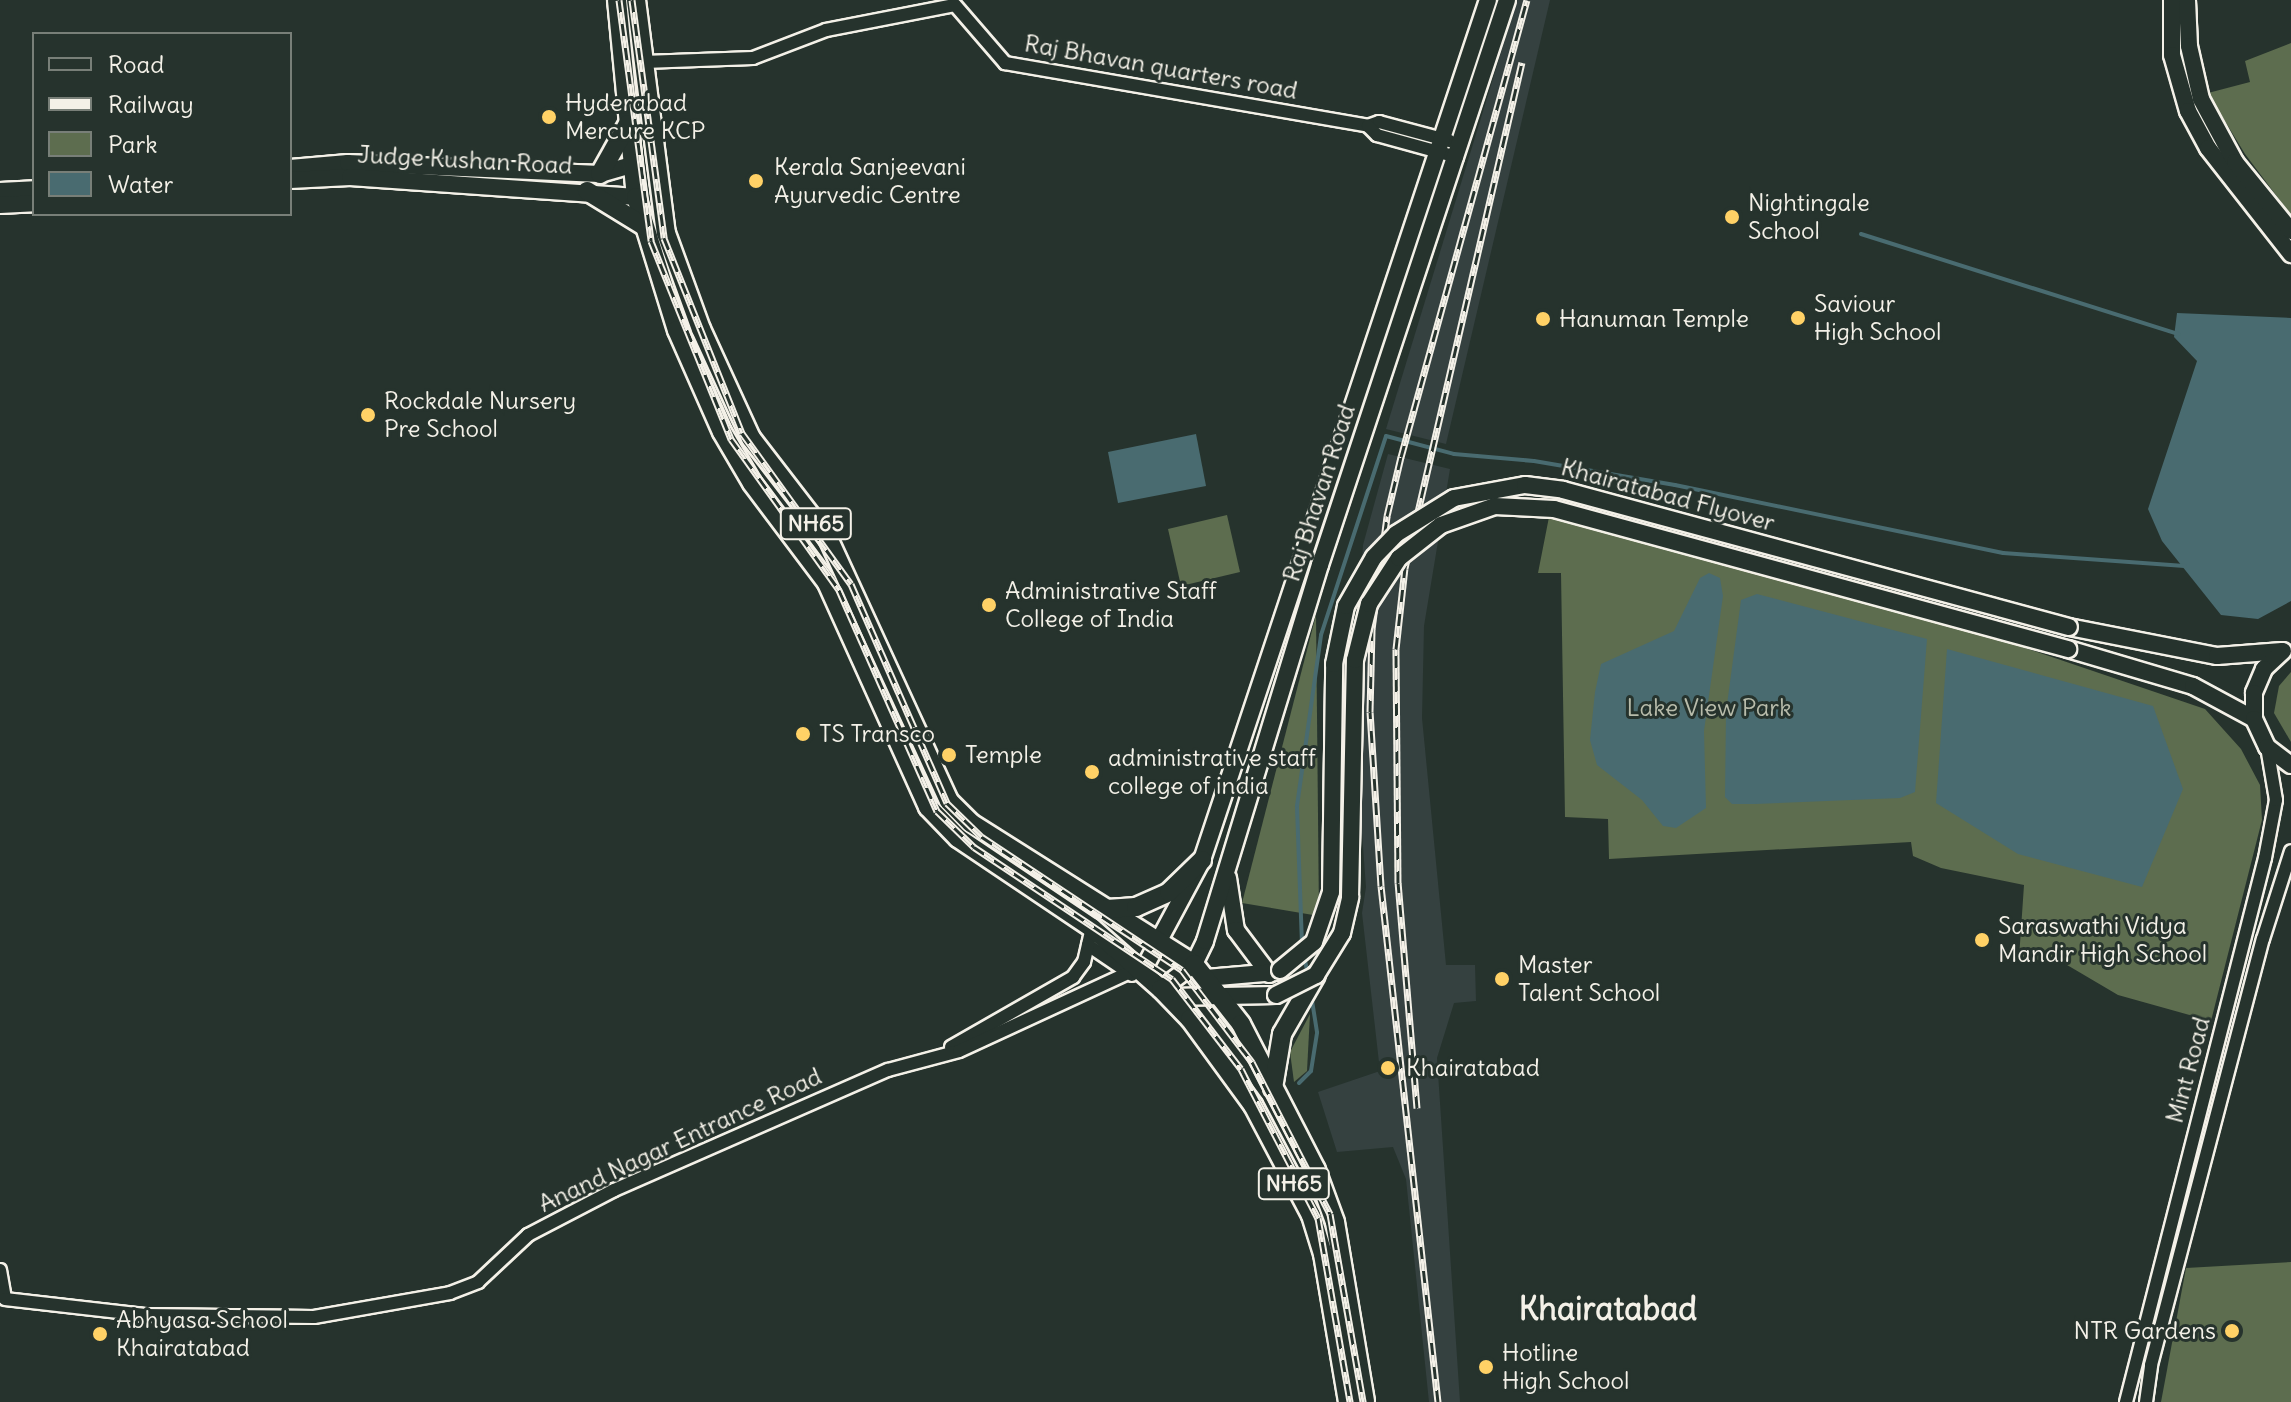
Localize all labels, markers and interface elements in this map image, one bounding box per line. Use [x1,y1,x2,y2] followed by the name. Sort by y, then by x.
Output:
[1022,29,1300,105] street label: Raj Bhavan quarters road
[32,32,292,216] legend
[108,49,164,79] text: Road
[108,89,194,119] text: Railway
[565,89,705,145] place label: Hyderabad Mercure KCP
[540,108,558,126] marker: Hyderabad Mercure KCP
[108,129,158,159] text: Park
[357,140,573,180] street label: Judge Kushan Road
[774,153,966,209] place label: Kerala Sanjeevani Ayurvedic Centre
[108,169,173,199] text: Water
[745,170,767,192] marker: Kerala Sanjeevani Ayurvedic Centre
[1748,189,1870,245] place label: Nightingale School
[1723,208,1741,226] marker: Nightingale School
[1814,290,1941,346] place label: Saviour High School
[1559,305,1749,333] place label: Hanuman Temple
[1789,309,1807,327] marker: Saviour High School
[1534,310,1552,328] marker: Hanuman Temple
[384,387,576,443] place label: Rockdale Nursery Pre School
[1277,401,1361,585] street label: Raj Bhavan Road
[359,406,377,424] marker: Rockdale Nursery Pre School
[1558,453,1778,537] street label: Khairatabad Flyover
[778,506,854,542] road number: NH65
[1005,577,1217,633] place label: Administrative Staff College of India
[980,596,998,614] marker: Administrative Staff College of India
[1627,694,1791,722] park label: Lake View Park
[819,720,935,748] place label: TS Transco
[794,725,812,743] marker: TS Transco
[965,741,1042,769] place label: Temple
[1108,744,1316,800] place label: administrative staff college of india
[940,746,958,764] marker: Temple
[1083,763,1101,781] marker: administrative staff college of india
[1998,912,2207,968] place label: Saraswathi Vidya Mandir High School
[1973,931,1991,949] marker: Saraswathi Vidya Mandir High School
[1518,951,1660,1007] place label: Master Talent School
[1493,970,1511,988] marker: Master Talent School
[2160,1014,2216,1126] street label: Mint Road
[1406,1054,1540,1082] place label: Khairatabad
[1377,1057,1399,1079] marker: Khairatabad
[534,1062,826,1218] street label: Anand Nagar Entrance Road
[1256,1166,1332,1202] road number: NH65
[1519,1290,1697,1328] district label: Khairatabad
[116,1306,288,1362] place label: Abhyasa School Khairatabad
[2074,1317,2216,1345] place label: NTR Gardens
[2223,1322,2241,1340] marker: NTR Gardens
[91,1325,109,1343] marker: Abhyasa School Khairatabad
[1502,1339,1629,1395] place label: Hotline High School
[1477,1358,1495,1376] marker: Hotline High School

